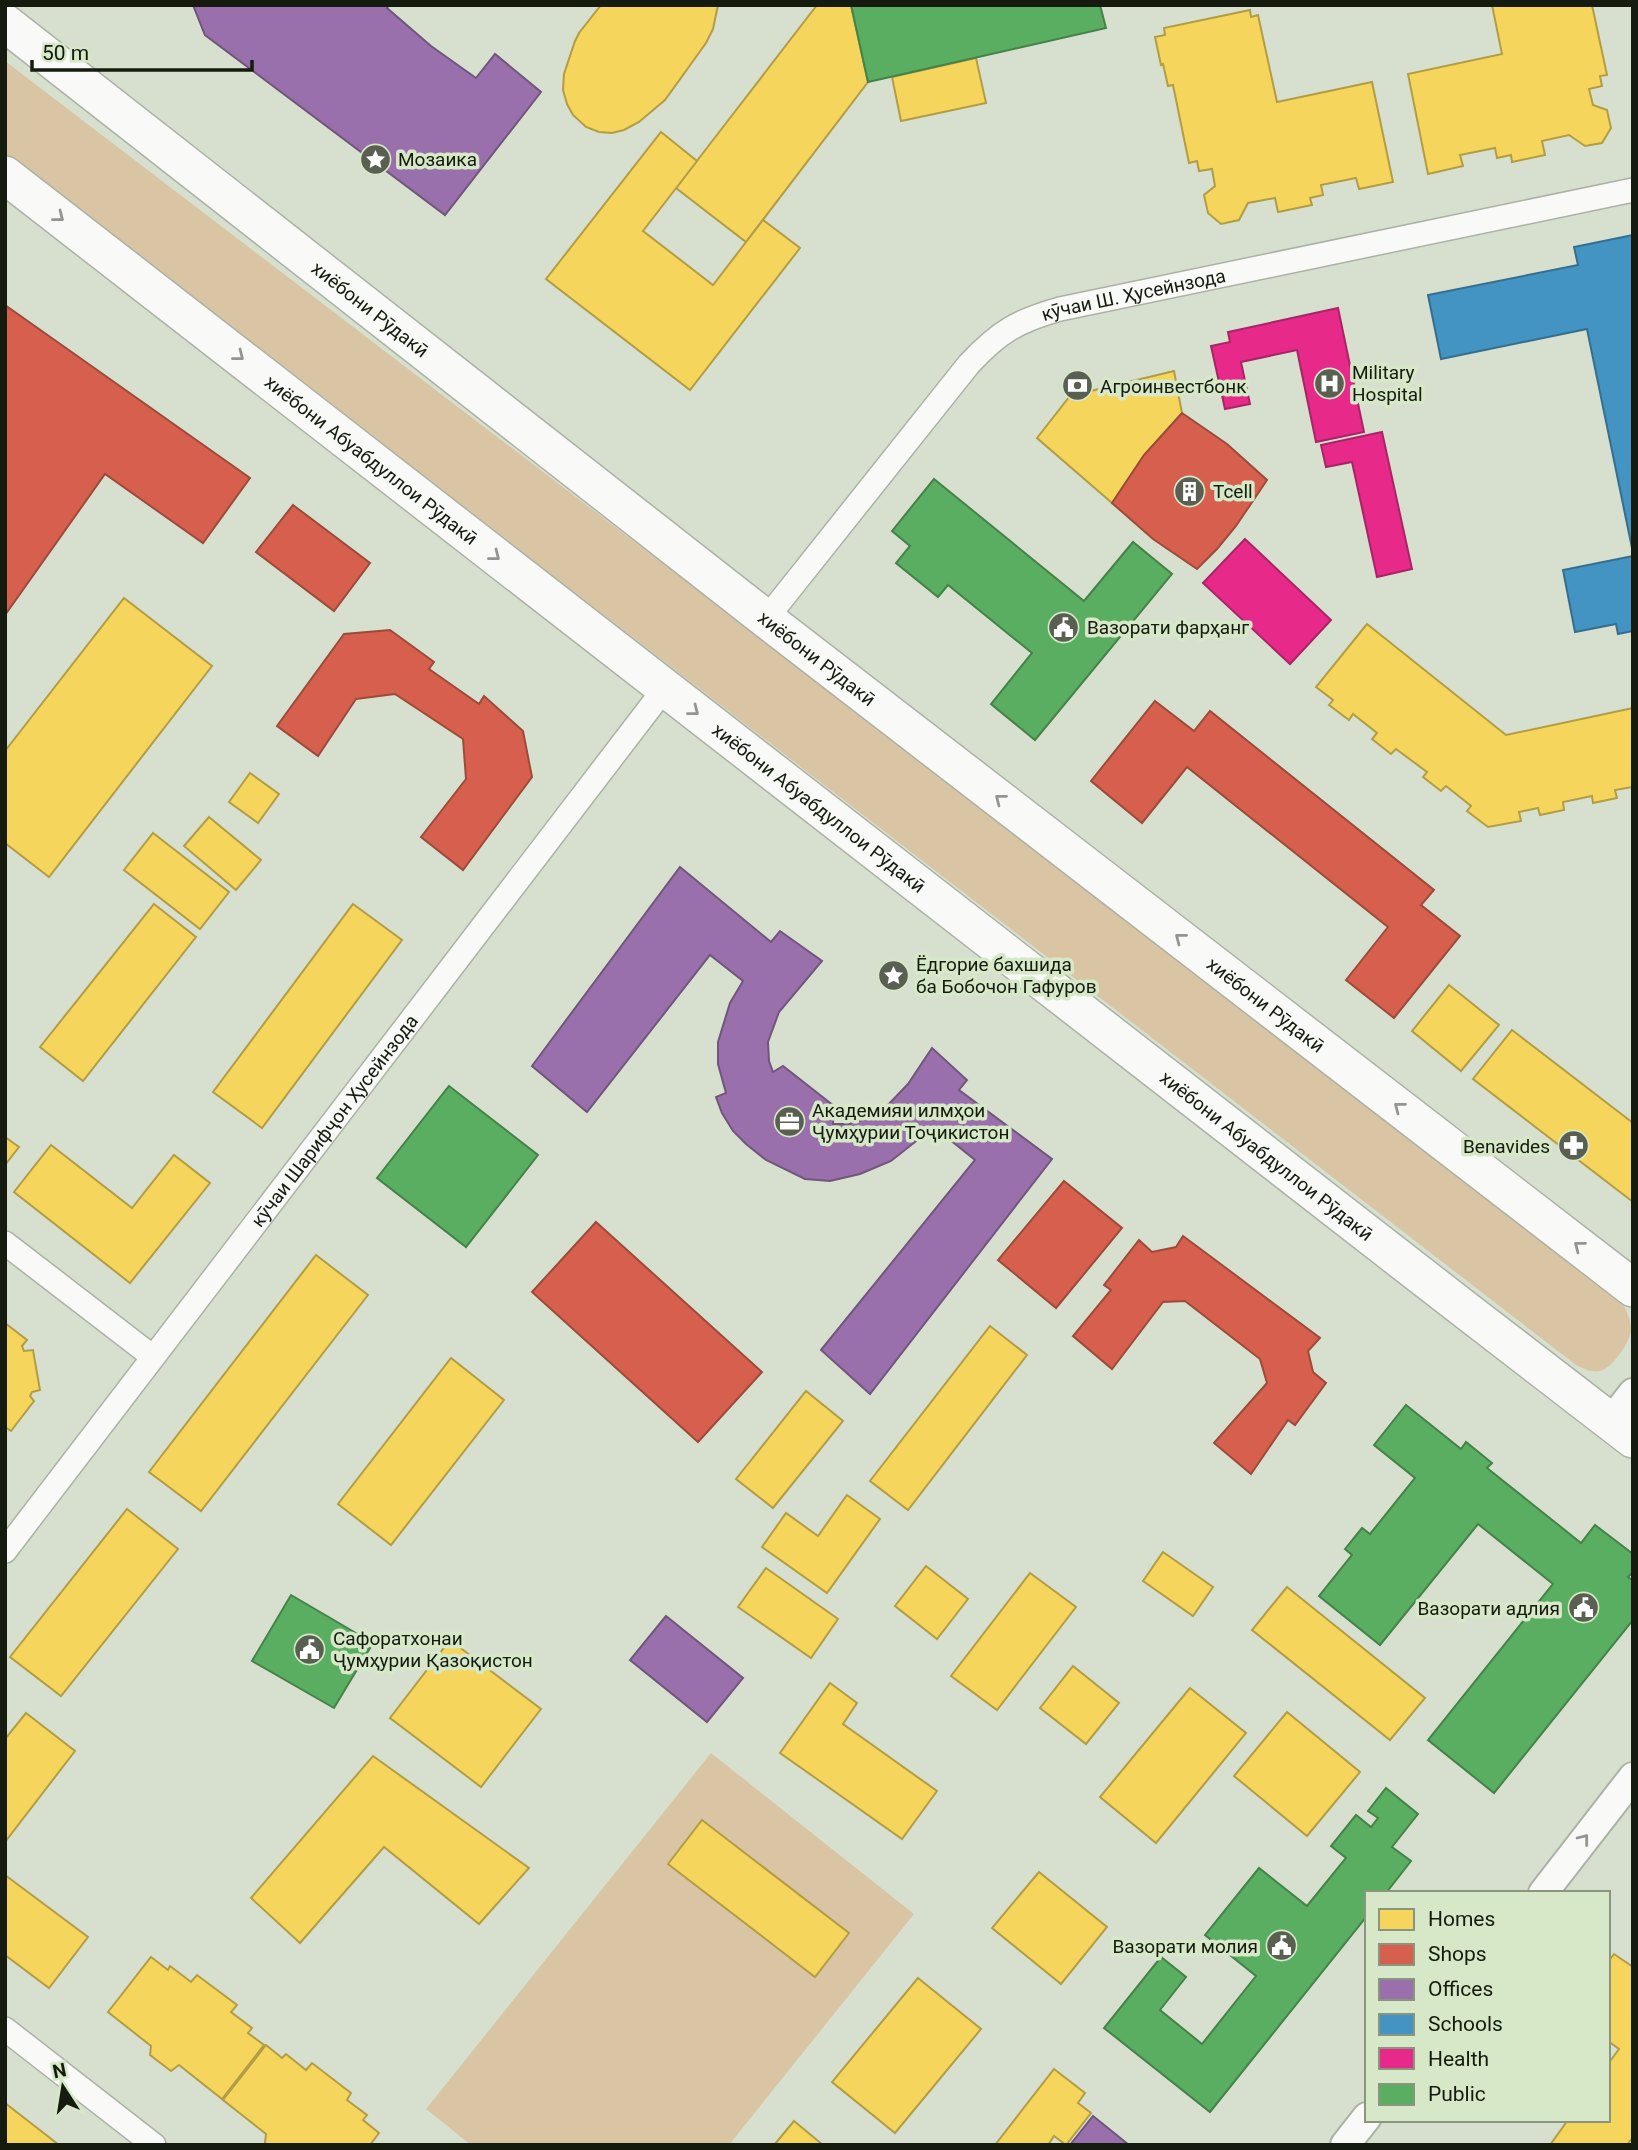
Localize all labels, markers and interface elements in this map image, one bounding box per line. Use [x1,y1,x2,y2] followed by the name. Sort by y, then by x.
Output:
[32,28,252,72] scale bar
[42,41,89,65] text: 50 m
[358,142,392,176] place icon: Мозаика
[398,148,477,171] place label: Мозаика
[51,208,64,221] one-way arrow
[307,257,433,362] street label: хиёбони Рӯдакӣ
[1039,264,1228,326] street label: кӯчаи Ш. Ҳусейнзода
[231,348,243,361] one-way arrow
[1352,361,1423,406] place label: Military Hospital
[1312,366,1346,400] hospital icon: Military Hospital
[1060,369,1094,403] bank icon: Агроинвестбонк
[260,370,482,550] street label: хиёбони Абуабдуллои Рӯдакӣ
[1100,375,1247,398] place label: Агроинвестбонк
[1173,474,1207,508] building icon: Tcell
[1213,480,1253,503] place label: Tcell
[488,548,500,561] one-way arrow
[753,606,880,711] street label: хиёбони Рӯдакӣ
[1047,610,1081,644] public building icon: Вазорати фарҳанг
[1087,616,1249,639] place label: Вазорати фарҳанг
[686,703,699,715] one-way arrow
[708,718,930,898] street label: хиёбони Абуабдуллои Рӯдакӣ
[995,795,1007,808] one-way arrow
[1175,934,1187,947] one-way arrow
[916,953,1097,998] place label: Ёдгорие бахшида ба Бобочон Гафуров
[1202,953,1329,1058] street label: хиёбони Рӯдакӣ
[876,958,910,992] place icon: Ёдгорие бахшида ба Бобочон Гафуров
[246,1010,423,1231] street label: кӯчаи Шарифҷон Ҳусейнзода
[1155,1066,1377,1246] street label: хиёбони Абуабдуллои Рӯдакӣ
[812,1099,1009,1144] place label: Академияи илмҳои Ҷумҳурии Тоҷикистон
[1394,1103,1406,1116] one-way arrow
[772,1104,806,1138] office icon: Академияи илмҳои Ҷумҳурии Тоҷикистон
[1556,1129,1590,1163] pharmacy icon: Benavides
[1463,1135,1550,1158] place label: Benavides
[1574,1242,1586,1255] one-way arrow
[1566,1591,1600,1625] public building icon: Вазорати адлия
[1417,1597,1560,1620] place label: Вазорати адлия
[333,1627,533,1672] place label: Сафоратхонаи Ҷумҳурии Қазоқистон
[293,1632,327,1666] public building icon: Сафоратхонаи Ҷумҳурии Қазоқистон
[1576,1834,1589,1847] one-way arrow
[1365,1891,1610,2122] legend
[1428,1907,1495,1931] text: Homes
[1264,1929,1298,1963] public building icon: Вазорати молия
[1113,1935,1258,1958] place label: Вазорати молия
[1428,1942,1487,1966] text: Shops
[1428,1977,1493,2001] text: Offices
[1428,2012,1503,2036] text: Schools
[1428,2047,1489,2071] text: Health
[28,2052,98,2122] north arrow
[51,2058,69,2084] text: N
[1428,2082,1486,2106] text: Public

